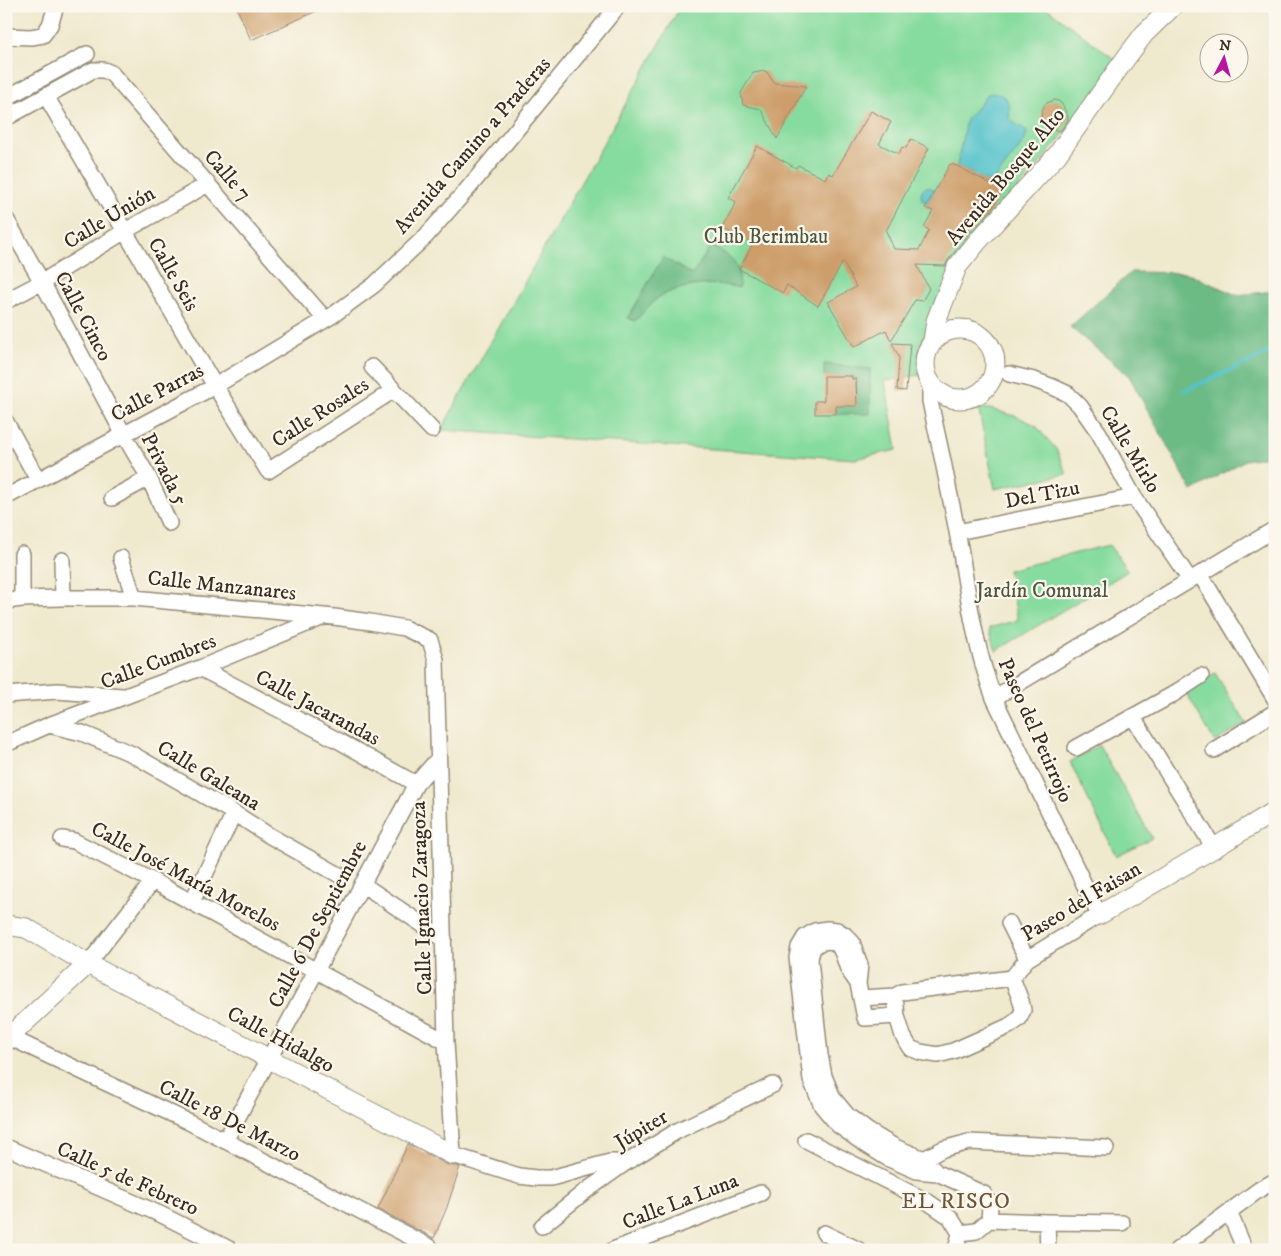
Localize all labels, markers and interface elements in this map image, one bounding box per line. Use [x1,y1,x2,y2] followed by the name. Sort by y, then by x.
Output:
[1198,32,1248,82] north arrow
[1219,37,1232,56] text: N
[389,52,557,240] street label: Avenida Camino a Praderas
[941,102,1071,251] street label: Avenida Bosque Alto
[198,145,257,207] street label: Calle 7
[59,180,160,255] street label: Calle Unión
[704,224,828,250] park label: Club Berimbau
[142,233,205,316] street label: Calle Seis
[49,267,118,366] street label: Calle Cinco
[107,358,208,428] street label: Calle Parras
[267,372,374,454] street label: Calle Rosales
[1094,401,1166,498] street label: Calle Mirlo
[135,429,193,510] street label: Privada 5
[1003,475,1082,515] street label: Del Tizu
[146,565,297,607] street label: Calle Manzanares
[974,578,1109,604] park label: Jardín Comunal
[97,628,220,696] street label: Calle Cumbres
[992,654,1079,807] street label: Paseo del Petirrojo
[251,664,384,752] street label: Calle Jacarandas
[152,735,265,817] street label: Calle Galeana
[406,800,438,995] street label: Calle Ignacio Zaragoza
[86,816,285,938] street label: Calle José María Morelos
[263,836,373,1013] street label: Calle 6 De Septiembre
[1017,856,1146,948] street label: Paseo del Faisan
[222,1001,339,1079] street label: Calle Hidalgo
[154,1074,305,1168] street label: Calle 18 De Marzo
[609,1104,673,1157] street label: Júpiter
[53,1136,203,1222] street label: Calle 5 de Febrero
[619,1168,742,1236] street label: Calle La Luna
[901,1188,1011,1215] district label: EL RISCO

